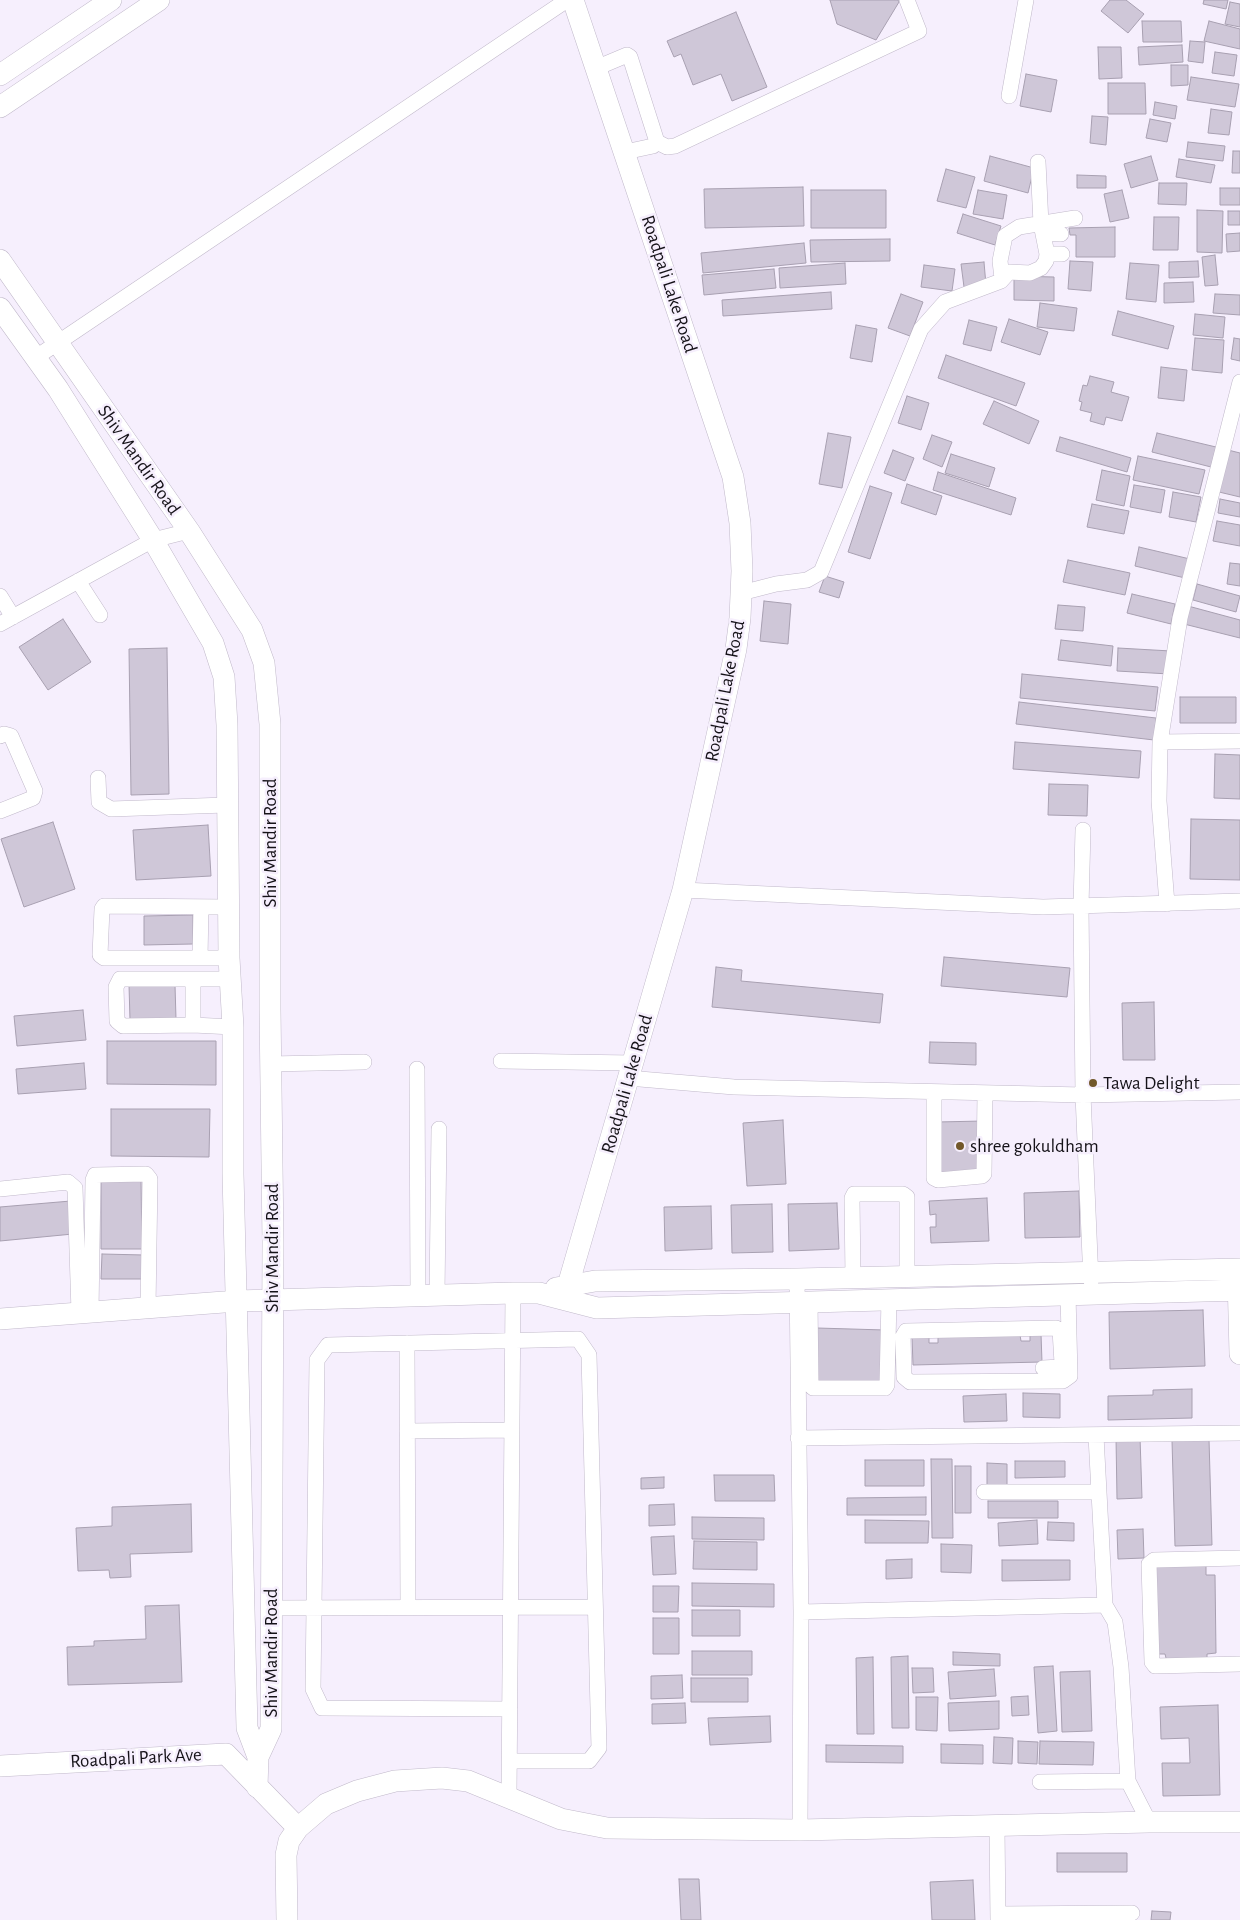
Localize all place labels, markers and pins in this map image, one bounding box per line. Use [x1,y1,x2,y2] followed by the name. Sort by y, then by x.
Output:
[1103,1072,1200,1094] place label: Tawa Delight
[1087,1077,1099,1089] marker: Tawa Delight
[970,1135,1099,1157] place label: shree gokuldham
[954,1140,966,1152] marker: shree gokuldham

